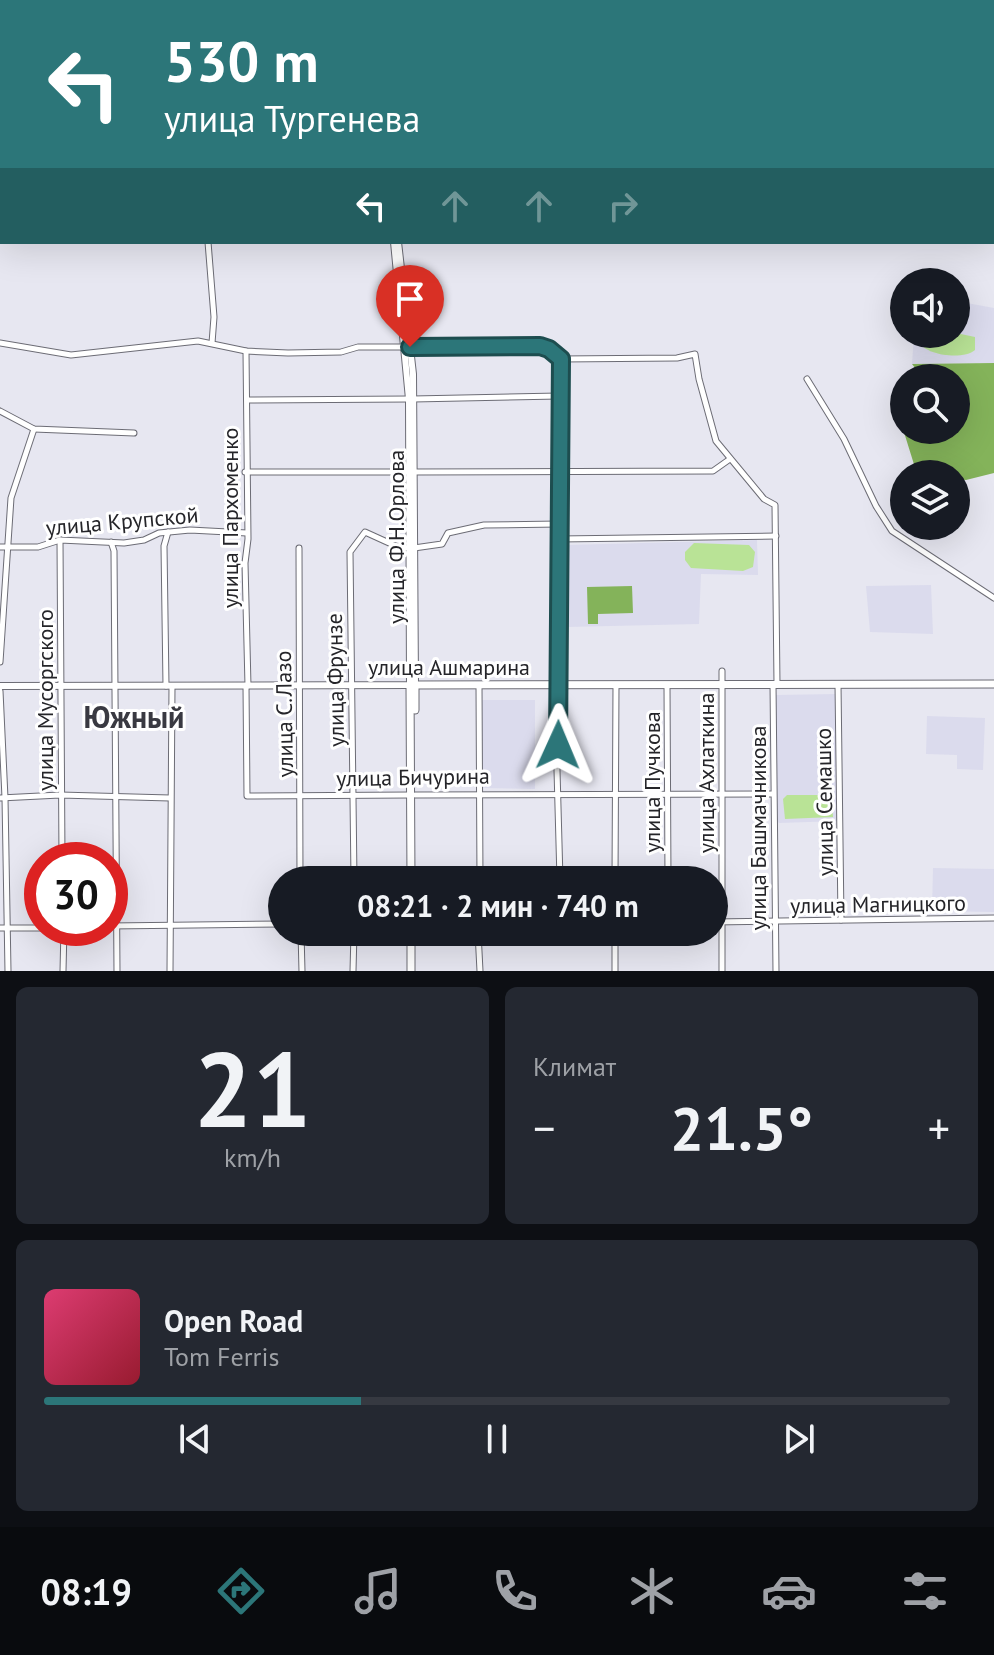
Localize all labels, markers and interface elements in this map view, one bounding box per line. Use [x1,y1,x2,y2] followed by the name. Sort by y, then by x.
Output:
[164,25,319,97] text: 530 m
[32,32,136,136] icon: left
[164,95,420,142] text: улица Тургенева
[349,184,393,228] icon: left
[433,184,477,228] icon: ahead
[517,184,561,228] icon: ahead
[601,184,645,228] icon: right
[376,265,444,347] pin
[890,268,970,540] map controls
[890,268,970,348] button: sound
[388,277,432,321] icon: arrive
[890,364,970,444] button: search
[216,428,244,608] street label: улица Пархоменко
[382,450,410,624] street label: улица Ф.Н.Орлова
[890,460,970,540] button: layers
[45,500,199,542] street label: улица Крупской
[31,609,59,791] street label: улица Мусоргского
[320,613,350,747] street label: улица Фрунзе
[269,650,299,778] street label: улица С.Лазо
[368,653,530,681] street label: улица Ашмарина
[692,693,720,853] street label: улица Ахлаткина
[84,697,184,736] district label: Южный
[516,703,600,787] position arrow
[638,711,666,853] street label: улица Пучкова
[744,726,772,930] street label: улица Башмачникова
[809,728,839,876] street label: улица Семашко
[336,762,490,792] street label: улица Бичурина
[24,842,128,946] speed limit sign: 30
[357,886,639,925] text: 08:21 · 2 мин · 740 m
[790,888,966,920] street label: улица Магницкого
[194,1021,311,1156] text: 21
[533,1050,616,1083] text: Климат
[670,1089,813,1167] text: 21.5°
[533,1099,555,1156] text: −
[928,1099,950,1156] text: +
[224,1141,281,1174] text: km/h
[164,1301,303,1340] text: Open Road
[164,1340,279,1373] text: Tom Ferris
[173,1417,217,1461] icon: previous
[475,1417,519,1461] icon: pause
[777,1417,821,1461] icon: next
[213,1563,269,1619] icon: directions
[350,1563,406,1619] icon: music
[487,1563,543,1619] icon: phone
[624,1563,680,1619] icon: climate
[761,1563,817,1619] icon: car
[897,1563,953,1619] icon: filters
[40,1568,132,1615] text: 08:19

